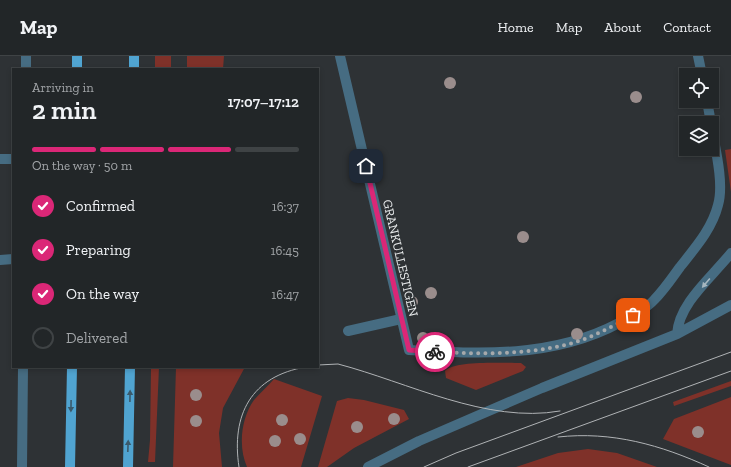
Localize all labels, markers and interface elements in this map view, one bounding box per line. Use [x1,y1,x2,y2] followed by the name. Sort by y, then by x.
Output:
[20,16,57,39] text: Map
[498,19,534,36] text: Home
[556,19,582,36] text: Map
[604,19,641,36] text: About
[663,19,711,36] text: Contact
[679,68,719,156] map controls
[679,68,719,108] button: locate
[32,80,94,95] text: Arriving in
[228,93,299,111] text: 17:07–17:12
[32,94,96,126] text: 2 min
[679,116,719,156] button: layers
[349,149,383,183] pin
[355,155,377,177] icon: home
[32,158,132,173] text: On the way · 50 m
[32,195,54,217] icon: check
[66,197,135,215] text: Confirmed
[380,198,421,319] street label: GRANKULLESTIGEN
[272,199,299,214] text: 16:37
[32,239,54,261] icon: check
[66,241,131,259] text: Preparing
[271,243,299,258] text: 16:45
[702,277,711,288] one-way arrow
[32,283,54,305] icon: check
[66,285,139,303] text: On the way
[271,287,299,302] text: 16:47
[616,298,650,332] pin
[622,304,644,326] icon: bag
[66,329,128,347] text: Delivered
[415,332,455,372] courier
[424,341,446,363] icon: bike
[126,390,133,402] one-way arrow
[68,400,75,412] one-way arrow
[125,440,132,452] one-way arrow

